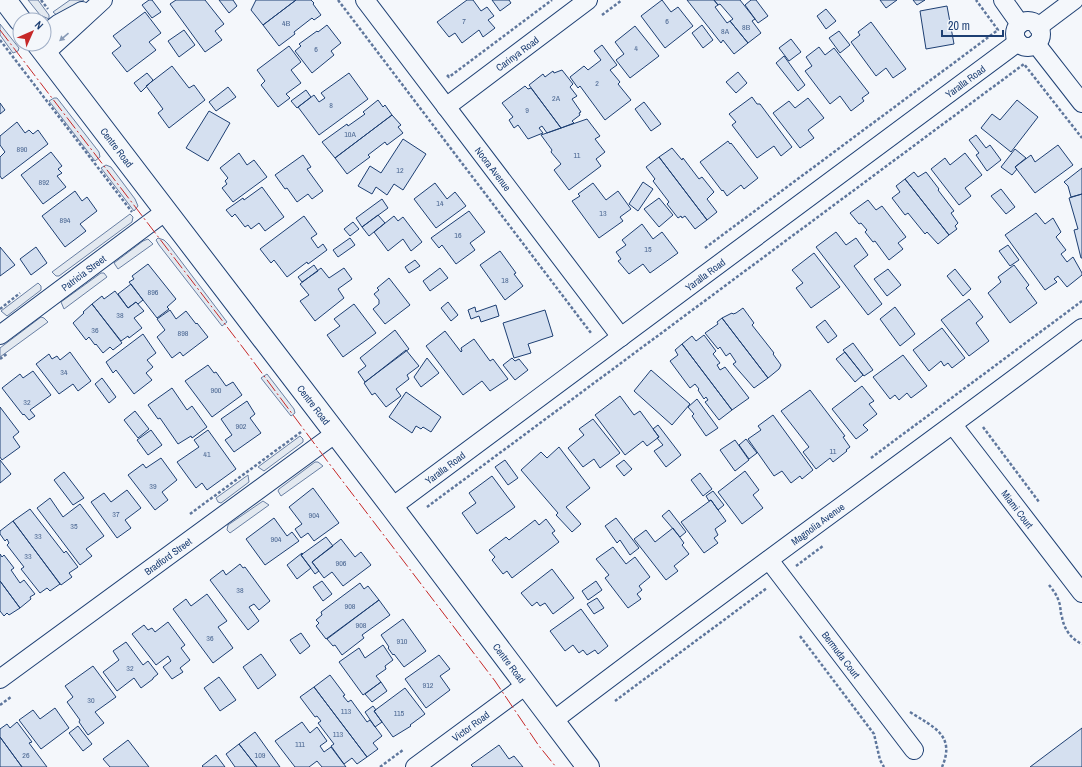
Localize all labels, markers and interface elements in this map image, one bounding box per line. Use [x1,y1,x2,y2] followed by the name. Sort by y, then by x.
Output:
[12,12,52,52] north arrow
[942,12,1003,38] scale bar
[462,16,466,26] house number: 7
[665,16,669,26] house number: 6
[32,18,46,32] text: N
[282,18,291,28] house number: 4B
[948,18,970,34] text: 20 m
[742,22,751,32] house number: 8B
[721,26,730,36] house number: 8A
[58,32,69,41] one-way arrow
[493,33,541,74] street label: Carinya Road
[634,43,638,53] house number: 4
[314,44,318,54] house number: 6
[942,62,988,100] street label: Yaralla Road
[595,78,599,88] house number: 2
[552,93,561,103] house number: 2A
[329,100,333,110] house number: 8
[525,105,529,115] house number: 9
[98,125,136,170] street label: Centre Road
[344,129,356,139] house number: 10A
[17,144,28,154] house number: 890
[472,144,514,194] street label: Noora Avenue
[574,150,581,160] house number: 11
[396,165,404,175] house number: 12
[39,177,50,187] house number: 892
[436,198,444,208] house number: 14
[599,208,607,218] house number: 13
[60,215,71,225] house number: 894
[454,230,462,240] house number: 16
[644,244,652,254] house number: 15
[58,251,109,294] street label: Patricia Street
[682,255,728,294] street label: Yaralla Road
[501,275,509,285] house number: 18
[148,287,159,297] house number: 896
[116,310,124,320] house number: 38
[91,325,99,335] house number: 36
[178,328,189,338] house number: 898
[60,367,68,377] house number: 34
[294,382,333,427] street label: Centre Road
[211,385,222,395] house number: 900
[23,397,31,407] house number: 32
[236,421,247,431] house number: 902
[830,446,837,456] house number: 11
[422,448,468,487] street label: Yaralla Road
[203,449,211,459] house number: 41
[149,481,157,491] house number: 39
[999,487,1037,532] street label: Miami Court
[788,499,847,548] street label: Magnolia Avenue
[112,509,120,519] house number: 37
[309,510,320,520] house number: 904
[70,521,78,531] house number: 35
[34,531,42,541] house number: 33
[142,534,195,578] street label: Bradford Street
[271,534,282,544] house number: 904
[24,551,32,561] house number: 33
[336,558,347,568] house number: 906
[236,585,244,595] house number: 38
[345,601,356,611] house number: 908
[356,620,367,630] house number: 908
[819,629,864,681] street label: Bermuda Court
[206,633,214,643] house number: 36
[397,636,408,646] house number: 910
[490,640,529,685] street label: Centre Road
[126,663,134,673] house number: 32
[423,680,434,690] house number: 912
[87,695,95,705] house number: 30
[341,706,352,716] house number: 113
[394,708,405,718] house number: 115
[449,708,492,744] street label: Victor Road
[333,729,344,739] house number: 113
[295,739,305,749] house number: 111
[22,750,30,760] house number: 26
[255,750,266,760] house number: 109

